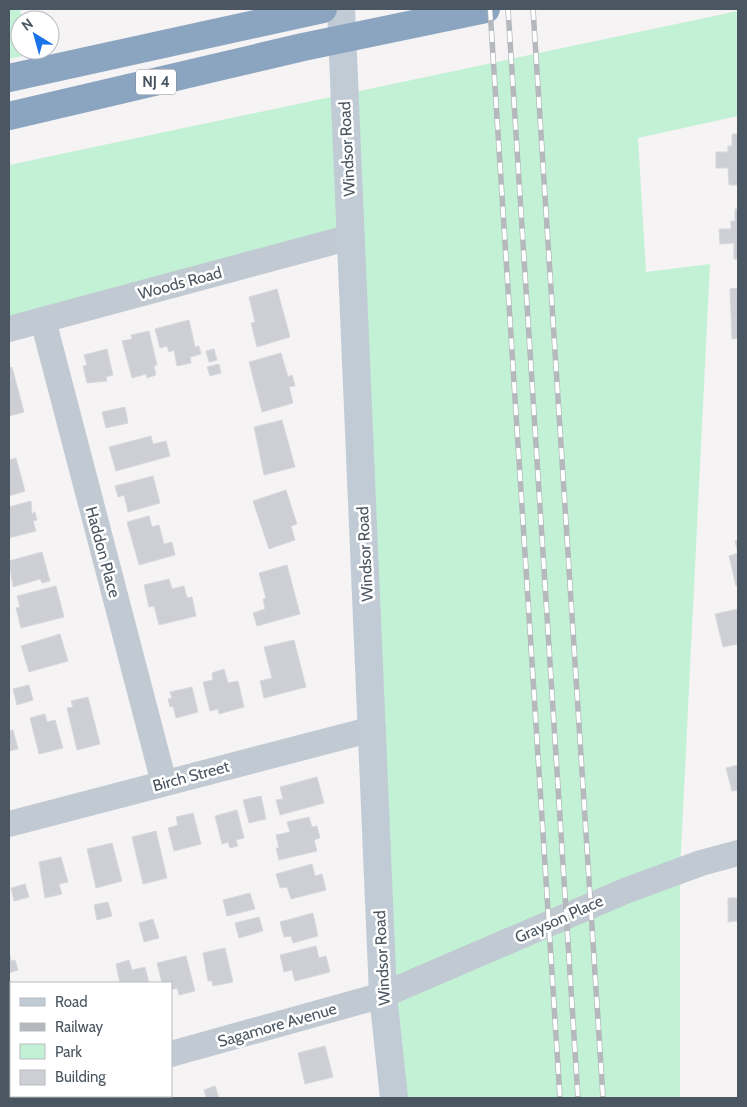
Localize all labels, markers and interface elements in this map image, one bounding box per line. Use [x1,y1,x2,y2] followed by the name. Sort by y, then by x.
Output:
[10,10,60,60] north arrow
[18,14,37,35] text: N
[136,70,176,94] road number: NJ 4
[335,101,359,197] street label: Windsor Road
[136,263,224,303] street label: Woods Road
[82,504,124,600] street label: Haddon Place
[353,506,377,602] street label: Windsor Road
[151,757,232,795] street label: Birch Street
[512,891,606,947] street label: Grayson Place
[370,910,394,1006] street label: Windsor Road
[10,982,172,1097] legend
[55,993,88,1011] text: Road
[215,999,339,1051] street label: Sagamore Avenue
[55,1018,104,1036] text: Railway
[55,1043,82,1061] text: Park
[55,1068,106,1086] text: Building

